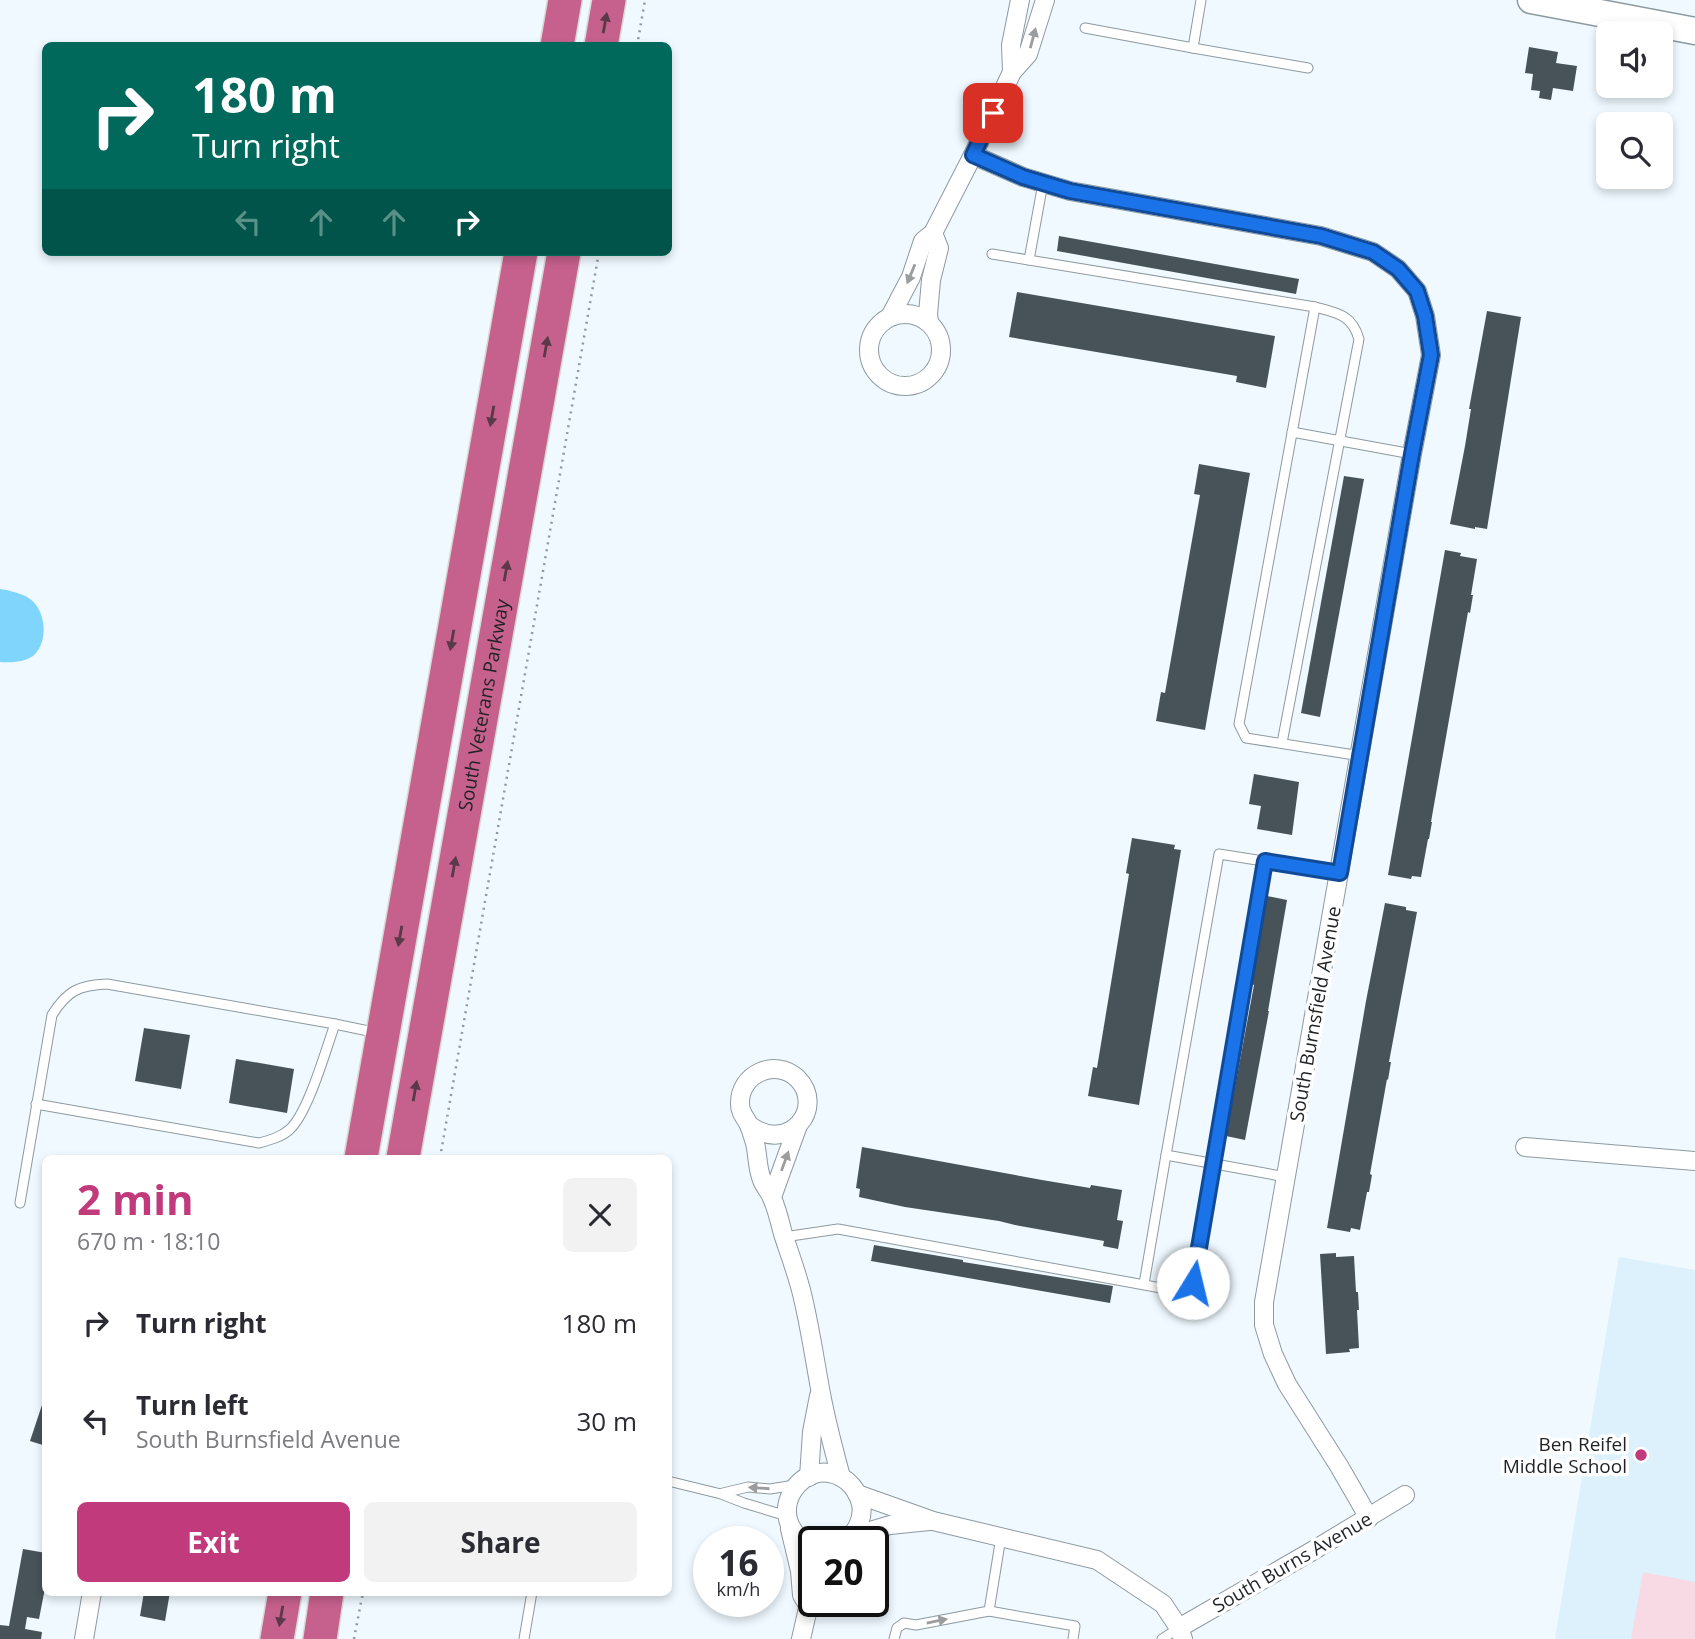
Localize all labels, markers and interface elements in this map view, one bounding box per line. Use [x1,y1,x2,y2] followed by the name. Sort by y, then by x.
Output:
[600,12,611,34] one-way arrow
[1596,21,1673,189] map controls
[1596,21,1673,98] button: sound
[1028,27,1038,48] one-way arrow
[192,61,337,127] text: 180 m
[77,70,168,161] icon: right
[963,83,1023,143] pin
[974,94,1012,132] icon: arrive
[1596,112,1673,189] button: search
[192,124,340,167] text: Turn right
[229,203,267,241] icon: left
[302,203,340,241] icon: ahead
[375,203,413,241] icon: ahead
[448,203,486,241] icon: right
[906,264,917,285] one-way arrow
[541,336,552,358] one-way arrow
[486,405,497,427] one-way arrow
[501,560,512,582] one-way arrow
[452,597,515,813] street label: South Veterans Parkway
[446,629,457,651] one-way arrow
[449,856,460,878] one-way arrow
[1283,904,1347,1124] street label: South Burnsfield Avenue
[395,925,406,947] one-way arrow
[409,1080,420,1102] one-way arrow
[780,1150,791,1171] one-way arrow
[77,1170,194,1227] text: 2 min
[563,1178,637,1252] button: close
[77,1225,220,1257] text: 670 m · 18:10
[1156,1246,1230,1320] position arrow
[77,1304,115,1342] icon: right
[136,1305,267,1341] text: Turn right
[562,1305,637,1341] text: 180 m
[136,1387,248,1423] text: Turn left
[77,1402,115,1440] icon: left
[576,1403,637,1439] text: 30 m
[136,1423,401,1455] text: South Burnsfield Avenue
[1503,1431,1627,1479] place label: Ben Reifel Middle School
[1633,1447,1649,1463] marker: Ben Reifel Middle School
[747,1483,769,1494] one-way arrow
[77,1502,350,1582] button: Exit
[364,1502,637,1582] button: Share
[1207,1506,1377,1618] street label: South Burns Avenue
[798,1526,889,1617] speed limit sign: 20
[718,1539,759,1586] text: 16
[717,1577,760,1601] text: km/h
[275,1605,286,1627] one-way arrow
[926,1615,948,1626] one-way arrow

